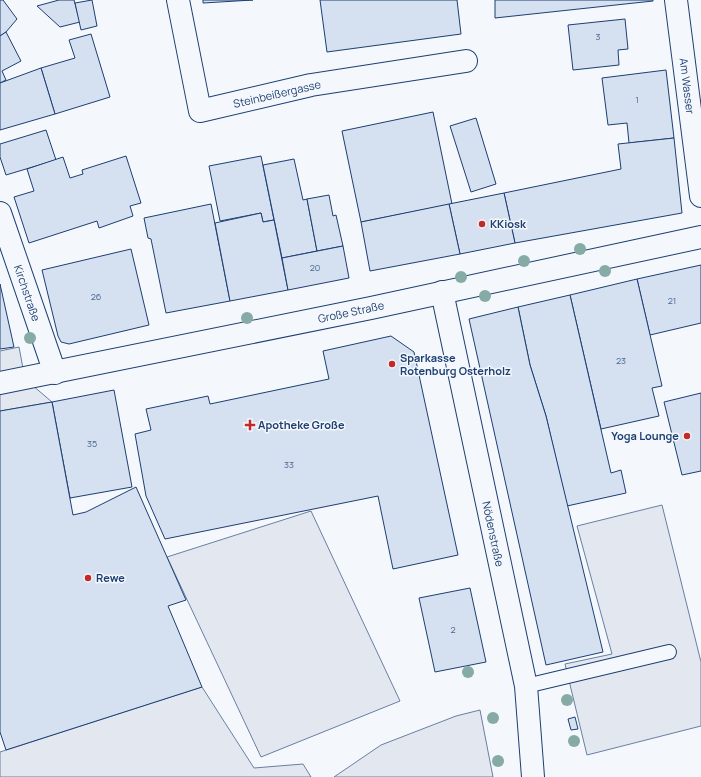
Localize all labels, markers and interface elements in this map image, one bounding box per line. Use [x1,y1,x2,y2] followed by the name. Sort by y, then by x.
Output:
[596,30,601,43] house number: 3
[677,57,698,115] street label: Am Wasser
[232,76,323,111] street label: Steinbeißergasse
[635,93,639,106] house number: 1
[490,216,527,231] place label: KKiosk
[477,219,487,229] marker: KKiosk
[310,261,320,274] house number: 20
[11,263,44,324] street label: Kirchstraße
[91,290,102,303] house number: 26
[668,294,676,307] house number: 21
[316,297,386,326] street label: Große Straße
[400,350,511,378] place label: Sparkasse Rotenburg Osterholz
[616,354,626,367] house number: 23
[387,359,397,369] marker: Sparkasse Rotenburg Osterholz
[258,417,345,432] place label: Apotheke Große
[245,420,255,430] marker: Apotheke Große
[611,428,679,443] place label: Yoga Lounge
[682,431,692,441] marker: Yoga Lounge
[87,437,97,450] house number: 35
[284,458,294,471] house number: 33
[479,500,508,568] street label: Nödenstraße
[96,570,125,585] place label: Rewe
[83,573,93,583] marker: Rewe
[450,623,456,636] house number: 2

